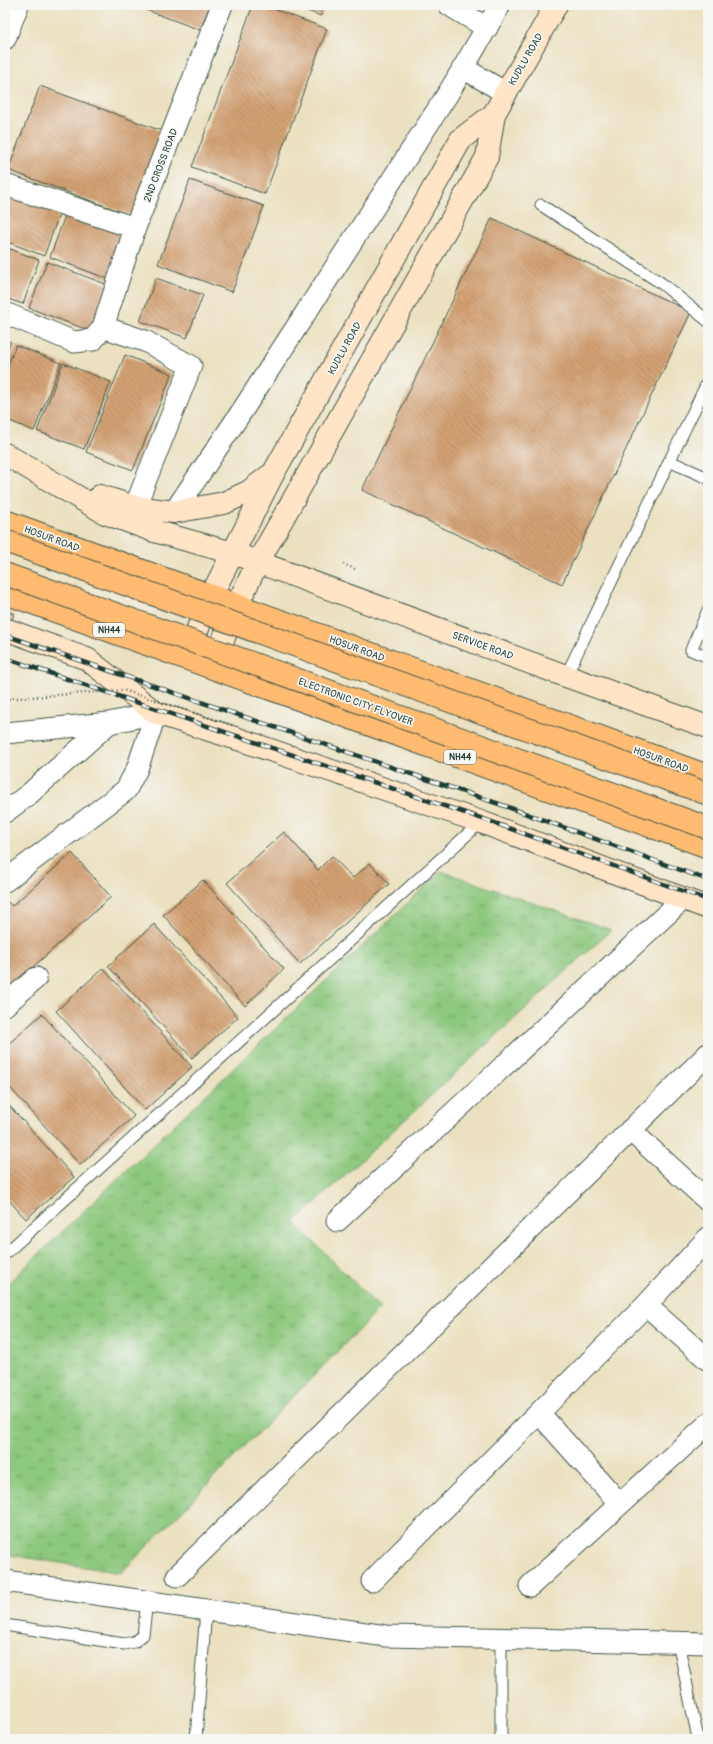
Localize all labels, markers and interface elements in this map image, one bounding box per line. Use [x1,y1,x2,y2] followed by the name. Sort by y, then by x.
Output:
[506,31,546,88] street label: KUDLU ROAD
[141,127,180,204] street label: 2ND CROSS ROAD
[326,320,364,377] street label: KUDLU ROAD
[22,523,81,554] street label: HOSUR ROAD
[93,623,125,637] road number: NH44
[450,629,515,663] street label: SERVICE ROAD
[327,633,386,664] street label: HOSUR ROAD
[297,676,415,728] street label: ELECTRONIC CITY FLYOVER
[631,744,690,775] street label: HOSUR ROAD
[444,750,476,764] road number: NH44

